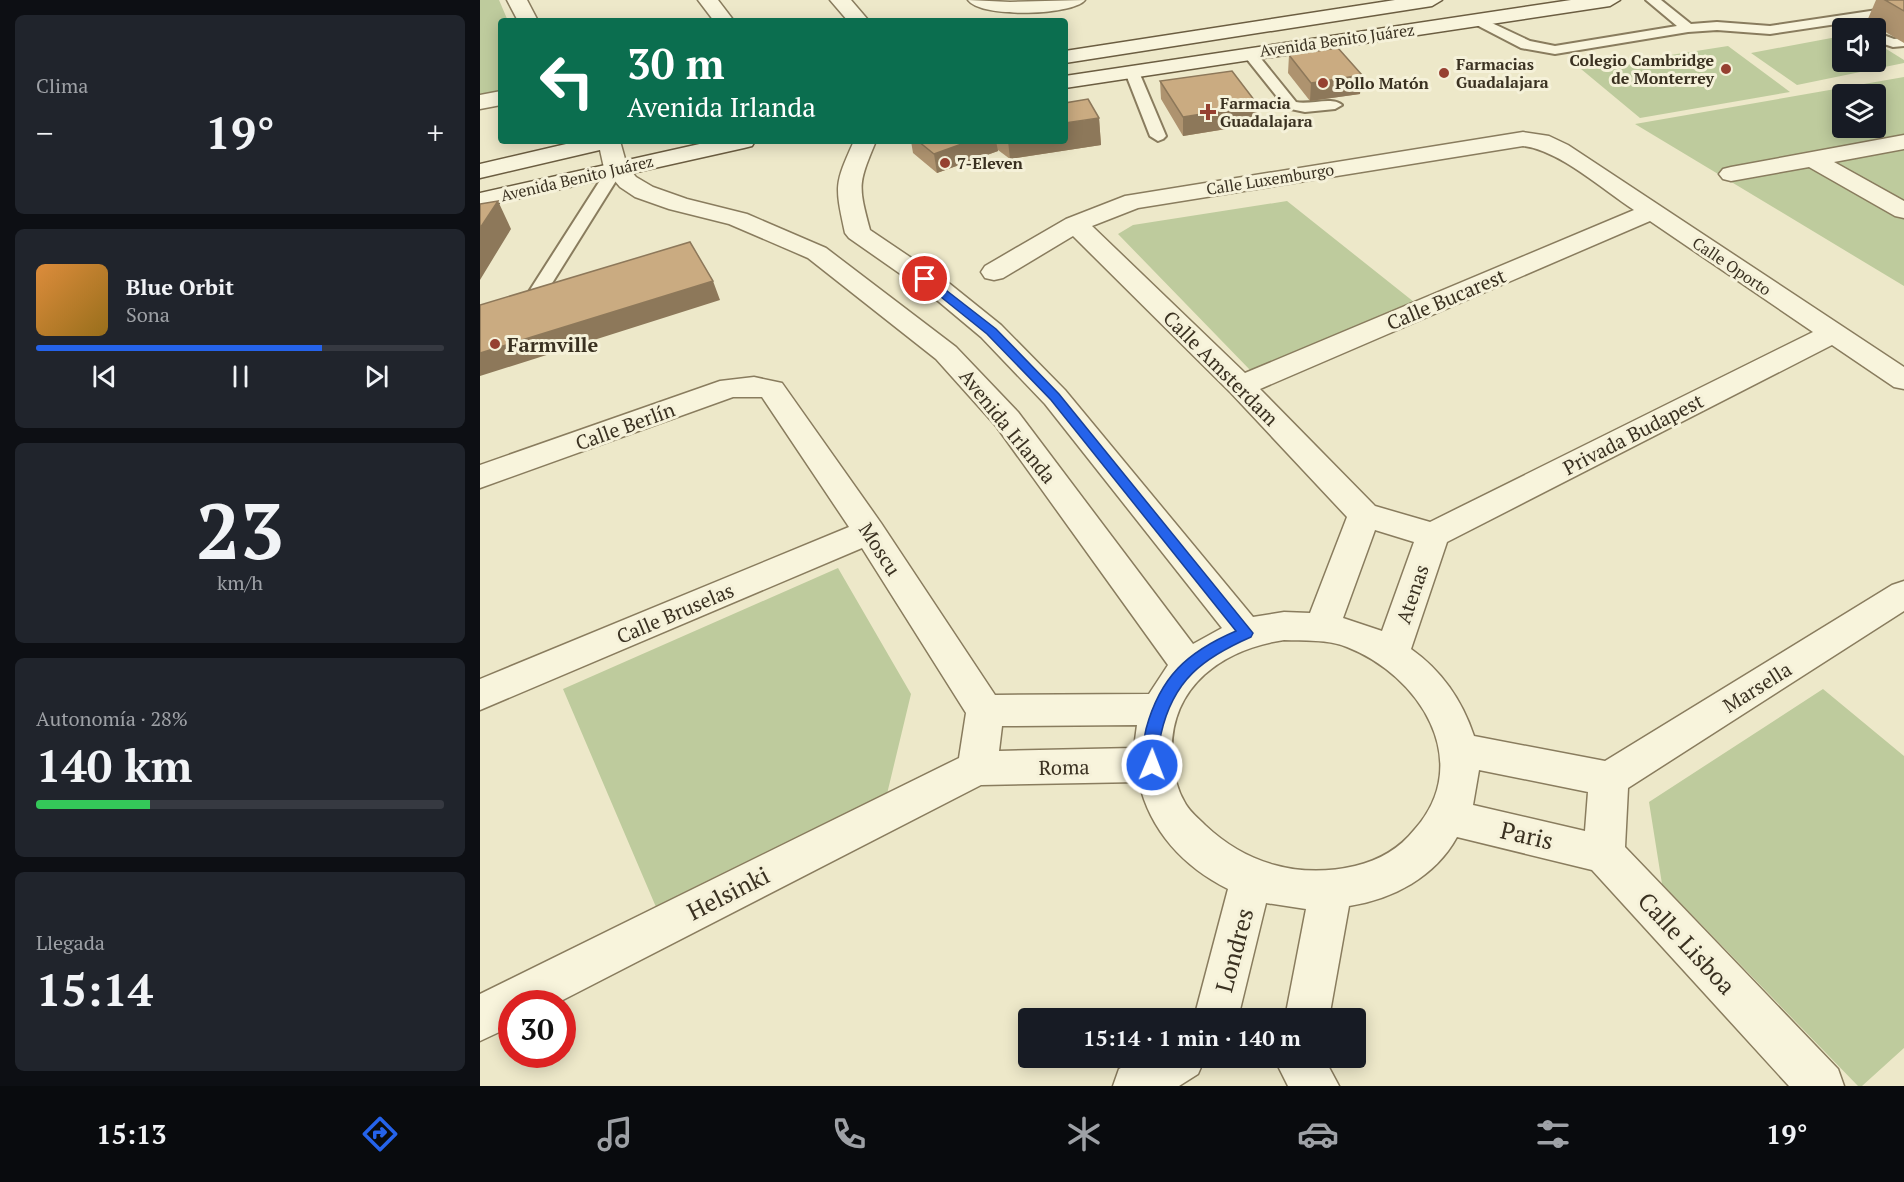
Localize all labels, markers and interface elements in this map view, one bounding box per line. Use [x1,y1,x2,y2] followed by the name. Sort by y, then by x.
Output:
[1258,18,1416,62] street label: Avenida Benito Juárez
[1832,18,1886,138] map controls
[1832,18,1886,72] button: sound
[627,35,725,91] text: 30 m
[528,42,606,120] icon: left
[1569,49,1715,89] place label: Colegio Cambridge de Monterrey
[1456,53,1549,93] place label: Farmacias Guadalajara
[1719,62,1733,76] marker: Colegio Cambridge de Monterrey
[1437,66,1451,80] marker: Farmacias Guadalajara
[36,72,88,99] text: Clima
[1335,72,1429,94] place label: Pollo Matón
[1316,76,1330,90] marker: Pollo Matón
[1832,84,1886,138] button: layers
[627,89,816,125] text: Avenida Irlanda
[1220,92,1313,132] place label: Farmacia Guadalajara
[205,102,275,162] text: 19°
[1201,105,1215,119] marker: Farmacia Guadalajara
[36,111,54,154] text: −
[426,111,444,154] text: +
[498,150,656,206] street label: Avenida Benito Juárez
[957,152,1024,174] place label: 7-Eleven
[938,156,952,170] marker: 7-Eleven
[1204,158,1336,200] street label: Calle Luxemburgo
[1688,232,1776,301] street label: Calle Oporto
[899,253,950,304] pin
[908,262,941,295] icon: arrive
[1382,262,1510,336] street label: Calle Bucarest
[126,272,234,301] text: Blue Orbit
[126,301,170,328] text: Sona
[1157,304,1285,432] street label: Calle Amsterdam
[507,331,598,358] place label: Farmville
[488,337,502,351] marker: Farmville
[88,360,121,393] icon: previous
[224,360,257,393] icon: pause
[360,360,393,393] icon: next
[953,363,1063,489] street label: Avenida Irlanda
[1558,387,1708,481] street label: Privada Budapest
[572,396,679,456] street label: Calle Berlín
[196,478,284,581] text: 23
[853,517,907,581] street label: Moscu
[1389,561,1435,627] street label: Atenas
[217,569,263,596] text: km/h
[612,576,738,650] street label: Calle Bruselas
[1718,655,1796,719] street label: Marsella
[36,705,188,732] text: Autonomía · 28%
[1120,733,1184,797] position arrow
[36,735,192,795] text: 140 km
[1038,753,1090,781] street label: Roma
[1497,813,1557,857] street label: Paris
[681,859,775,927] street label: Helsinki
[1631,885,1743,1001] street label: Calle Lisboa
[1207,904,1261,996] street label: Londres
[36,929,105,956] text: Llegada
[36,959,153,1019] text: 15:14
[498,990,576,1068] speed limit sign: 30
[1083,1023,1301,1052] text: 15:14 · 1 min · 140 m
[359,1113,401,1155] icon: directions
[594,1113,636,1155] icon: music
[828,1113,870,1155] icon: phone
[1063,1113,1105,1155] icon: climate
[1297,1113,1339,1155] icon: car
[1532,1113,1574,1155] icon: filters
[96,1116,167,1152] text: 15:13
[1766,1116,1808,1152] text: 19°

